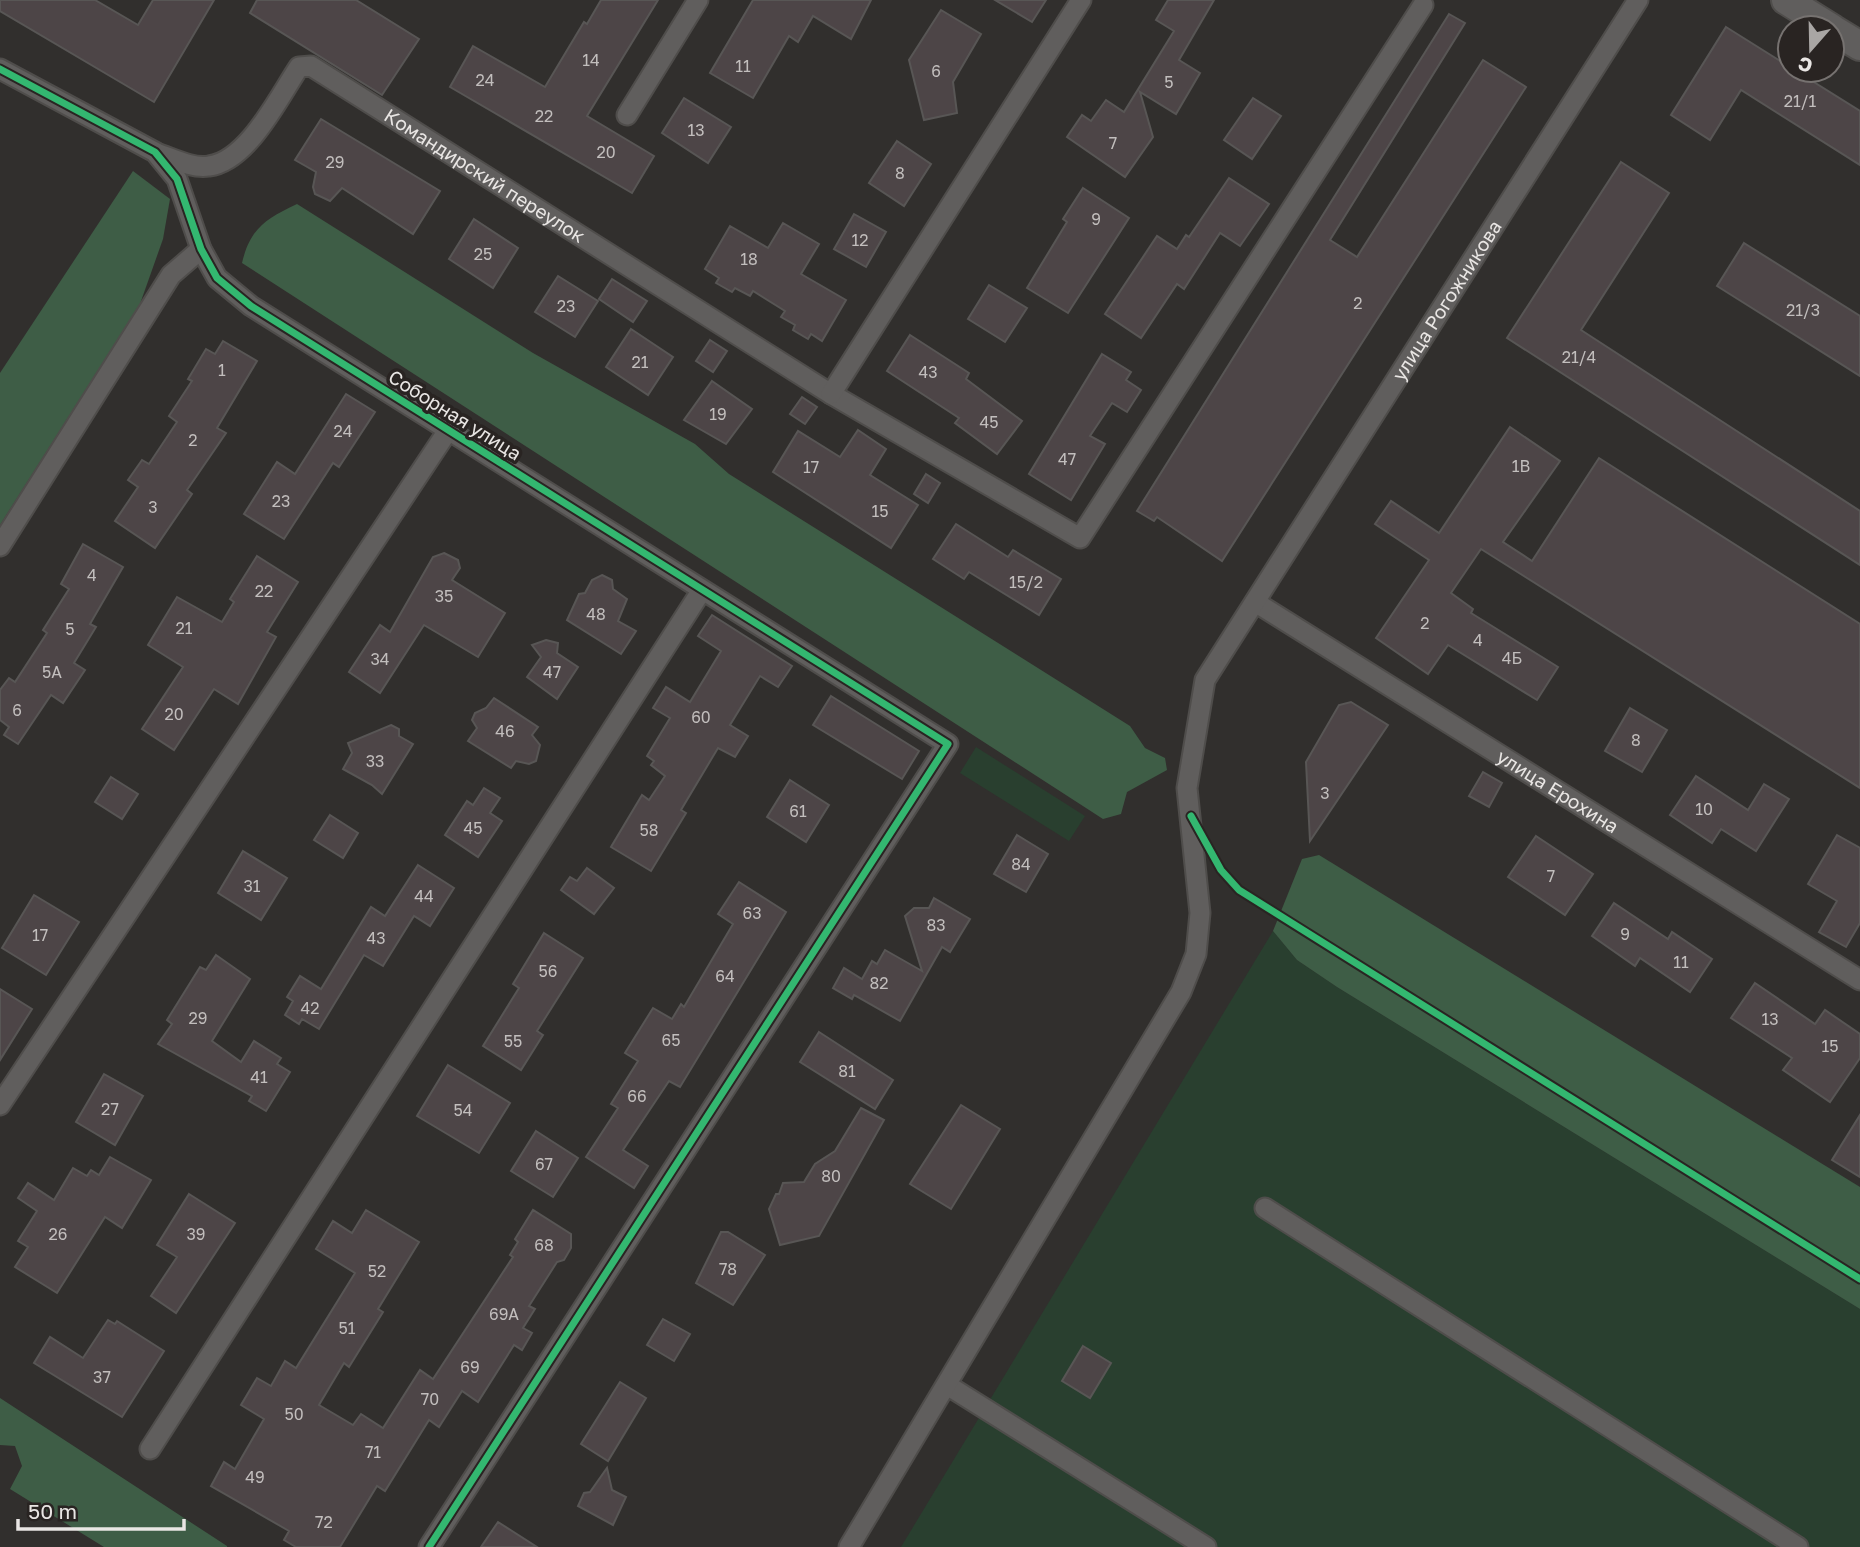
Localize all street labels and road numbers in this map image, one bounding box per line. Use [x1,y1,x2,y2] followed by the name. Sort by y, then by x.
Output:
[380,103,590,247] street label: Командирский переулок
[1387,216,1506,385] street label: улица Рогожникова
[385,364,526,465] street label: Соборная улица
[1493,744,1623,837] street label: улица Ерохина

